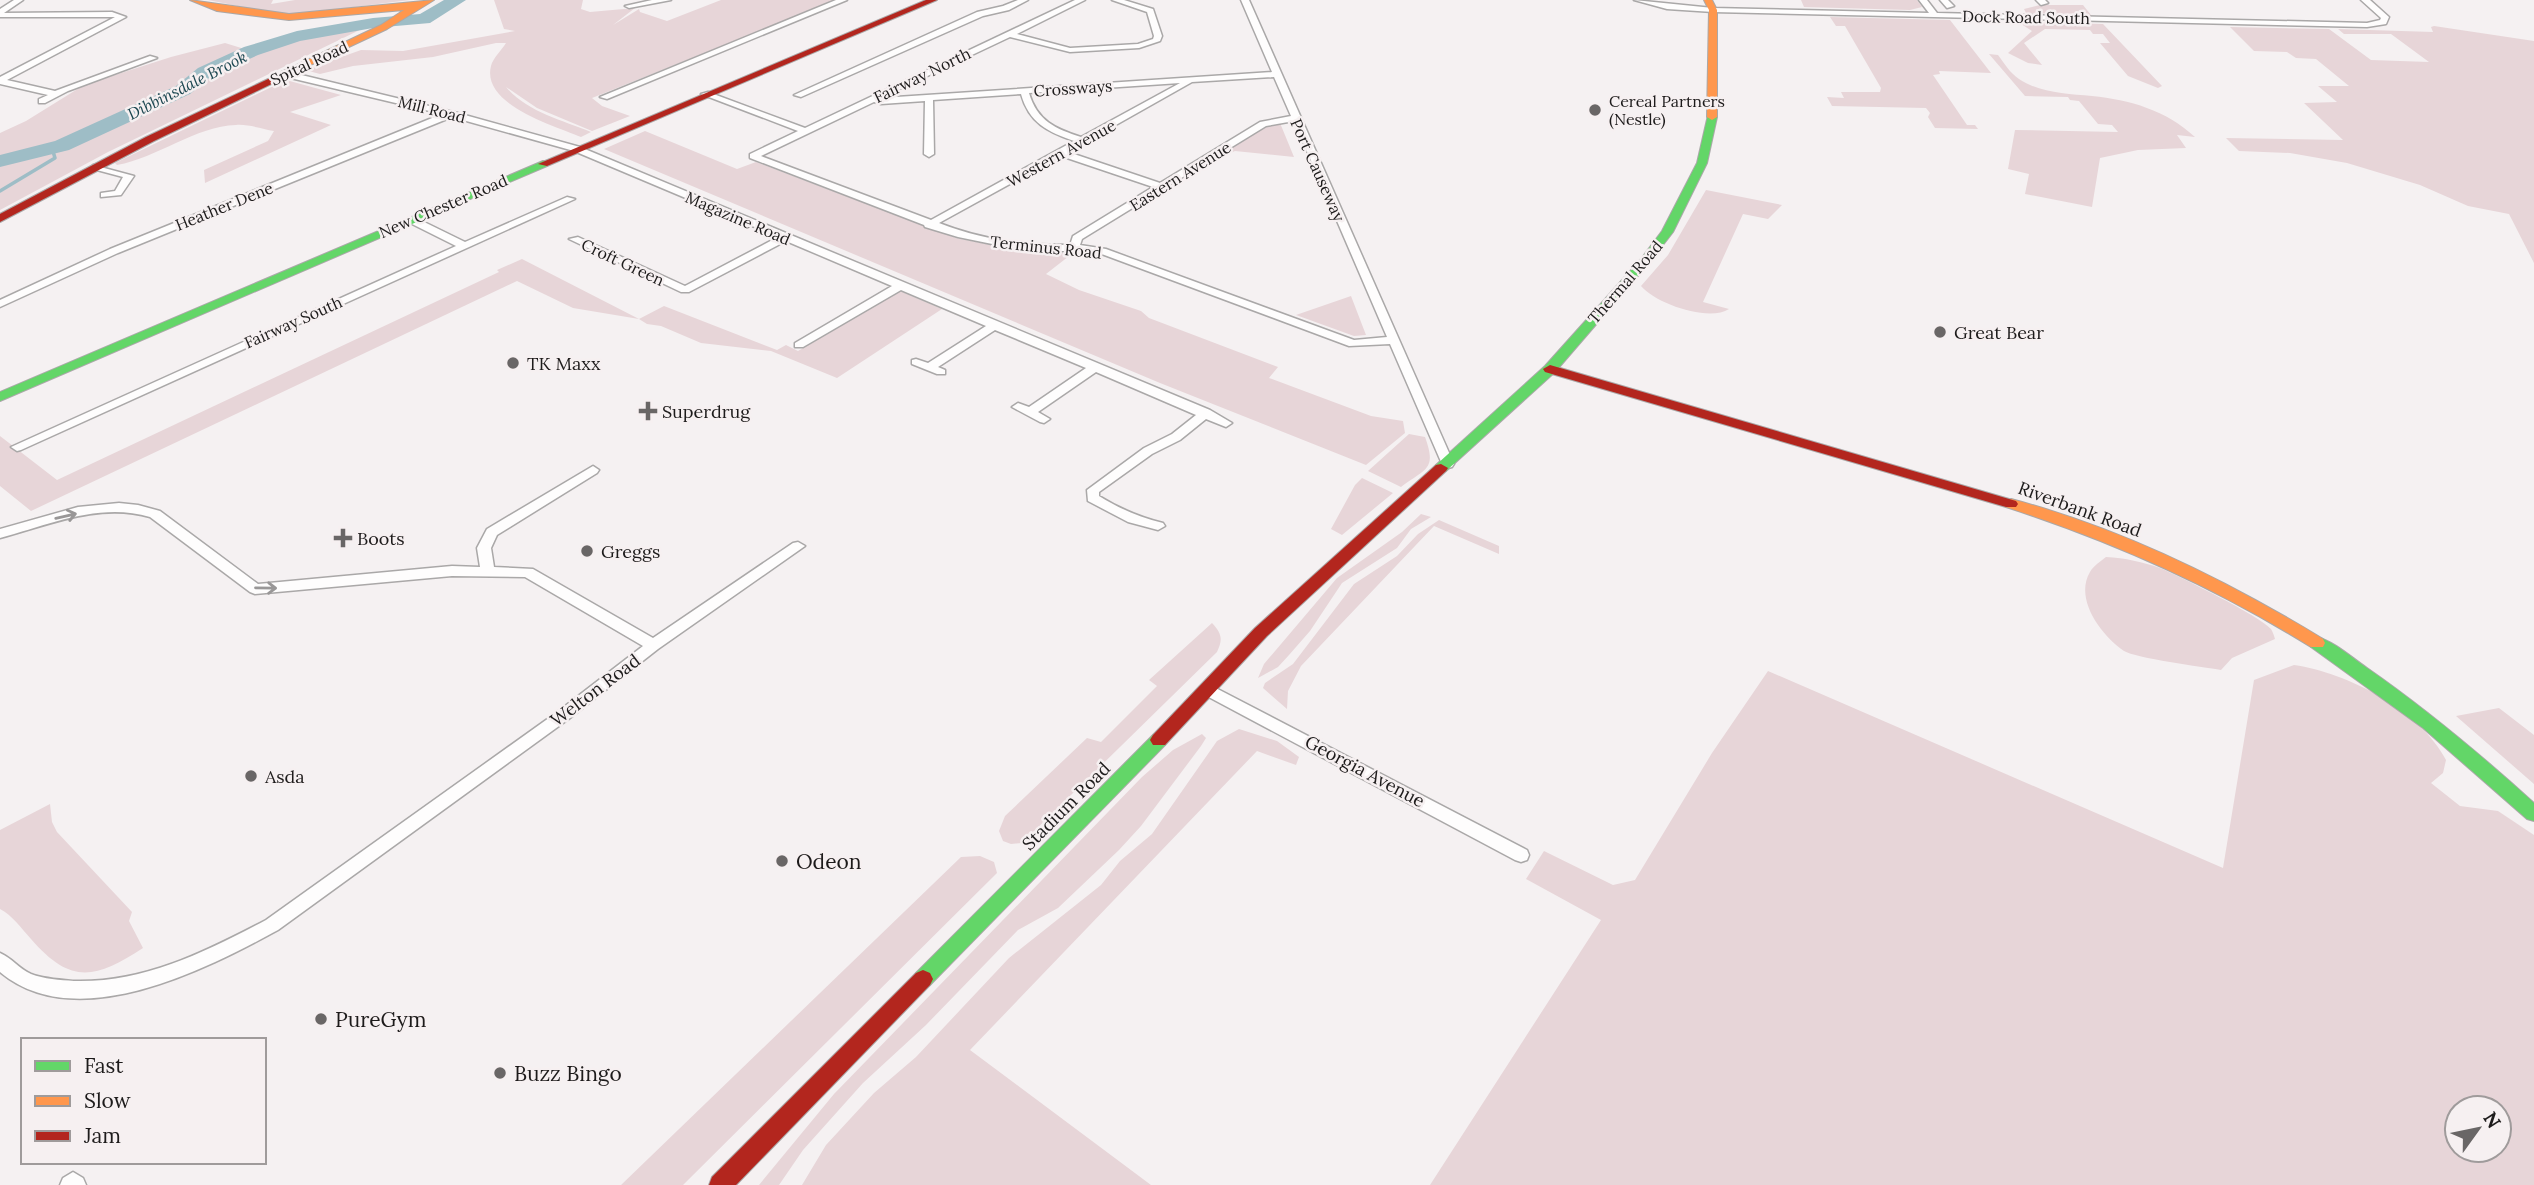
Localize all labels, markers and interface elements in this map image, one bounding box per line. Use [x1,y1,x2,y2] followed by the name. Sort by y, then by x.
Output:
[1962,6,2090,28] street label: Dock Road South
[267,36,351,90] street label: Spital Road
[870,43,974,107] street label: Fairway North
[124,46,250,124] water label: Dibbinsdale Brook
[1033,75,1113,101] street label: Crossways
[396,91,468,127] street label: Mill Road
[1609,91,1725,130] place label: Cereal Partners (Nestle)
[1587,102,1603,118] marker: Cereal Partners (Nestle)
[1003,115,1119,191] street label: Western Avenue
[1286,115,1350,225] street label: Port Causeway
[1126,137,1235,215] street label: Eastern Avenue
[376,170,511,242] street label: New Chester Road
[172,177,276,235] street label: Heather Dene
[682,187,794,249] street label: Magazine Road
[989,231,1103,263] street label: Terminus Road
[578,234,668,290] street label: Croft Green
[1583,236,1667,328] street label: Thermal Road
[241,291,345,353] street label: Fairway South
[1954,321,2044,344] place label: Great Bear
[1932,324,1948,340] marker: Great Bear
[527,352,601,375] place label: TK Maxx
[505,355,521,371] marker: TK Maxx
[662,400,751,423] place label: Superdrug
[640,403,656,419] marker: Superdrug
[2015,476,2145,542] street label: Riverbank Road
[54,509,77,522] one-way arrow
[357,527,405,550] place label: Boots
[335,530,351,546] marker: Boots
[601,540,660,563] place label: Greggs
[579,543,595,559] marker: Greggs
[254,582,277,595] one-way arrow
[545,649,645,731] street label: Welton Road
[1301,730,1429,812] street label: Georgia Avenue
[1017,757,1115,855] street label: Stadium Road
[264,765,305,788] place label: Asda
[243,768,259,784] marker: Asda
[796,848,862,875] place label: Odeon
[774,853,790,869] marker: Odeon
[335,1006,427,1033] place label: PureGym
[313,1011,329,1027] marker: PureGym
[21,1038,266,1164] legend
[84,1052,124,1079] text: Fast
[514,1060,622,1087] place label: Buzz Bingo
[492,1065,508,1081] marker: Buzz Bingo
[84,1087,131,1114] text: Slow
[2443,1094,2513,1164] north arrow
[2478,1107,2506,1133] text: N
[83,1122,121,1149] text: Jam

